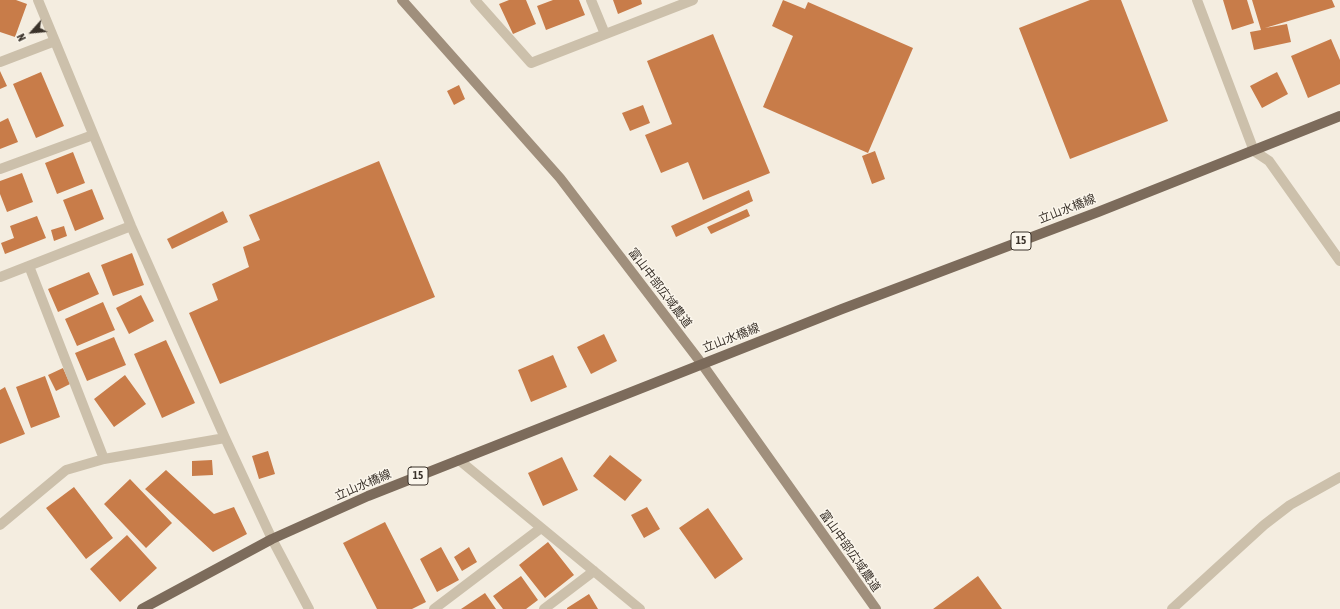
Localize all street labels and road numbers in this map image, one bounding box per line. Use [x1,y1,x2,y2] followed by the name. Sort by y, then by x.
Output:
[1036,192,1098,226] street label: 立山水橋線
[1011,232,1031,250] road number: 15
[625,245,695,331] street label: 富山中部広域農道
[700,321,762,355] street label: 立山水橋線
[333,467,393,503] street label: 立山水橋線
[408,467,428,485] road number: 15
[817,508,883,594] street label: 富山中部広域農道

